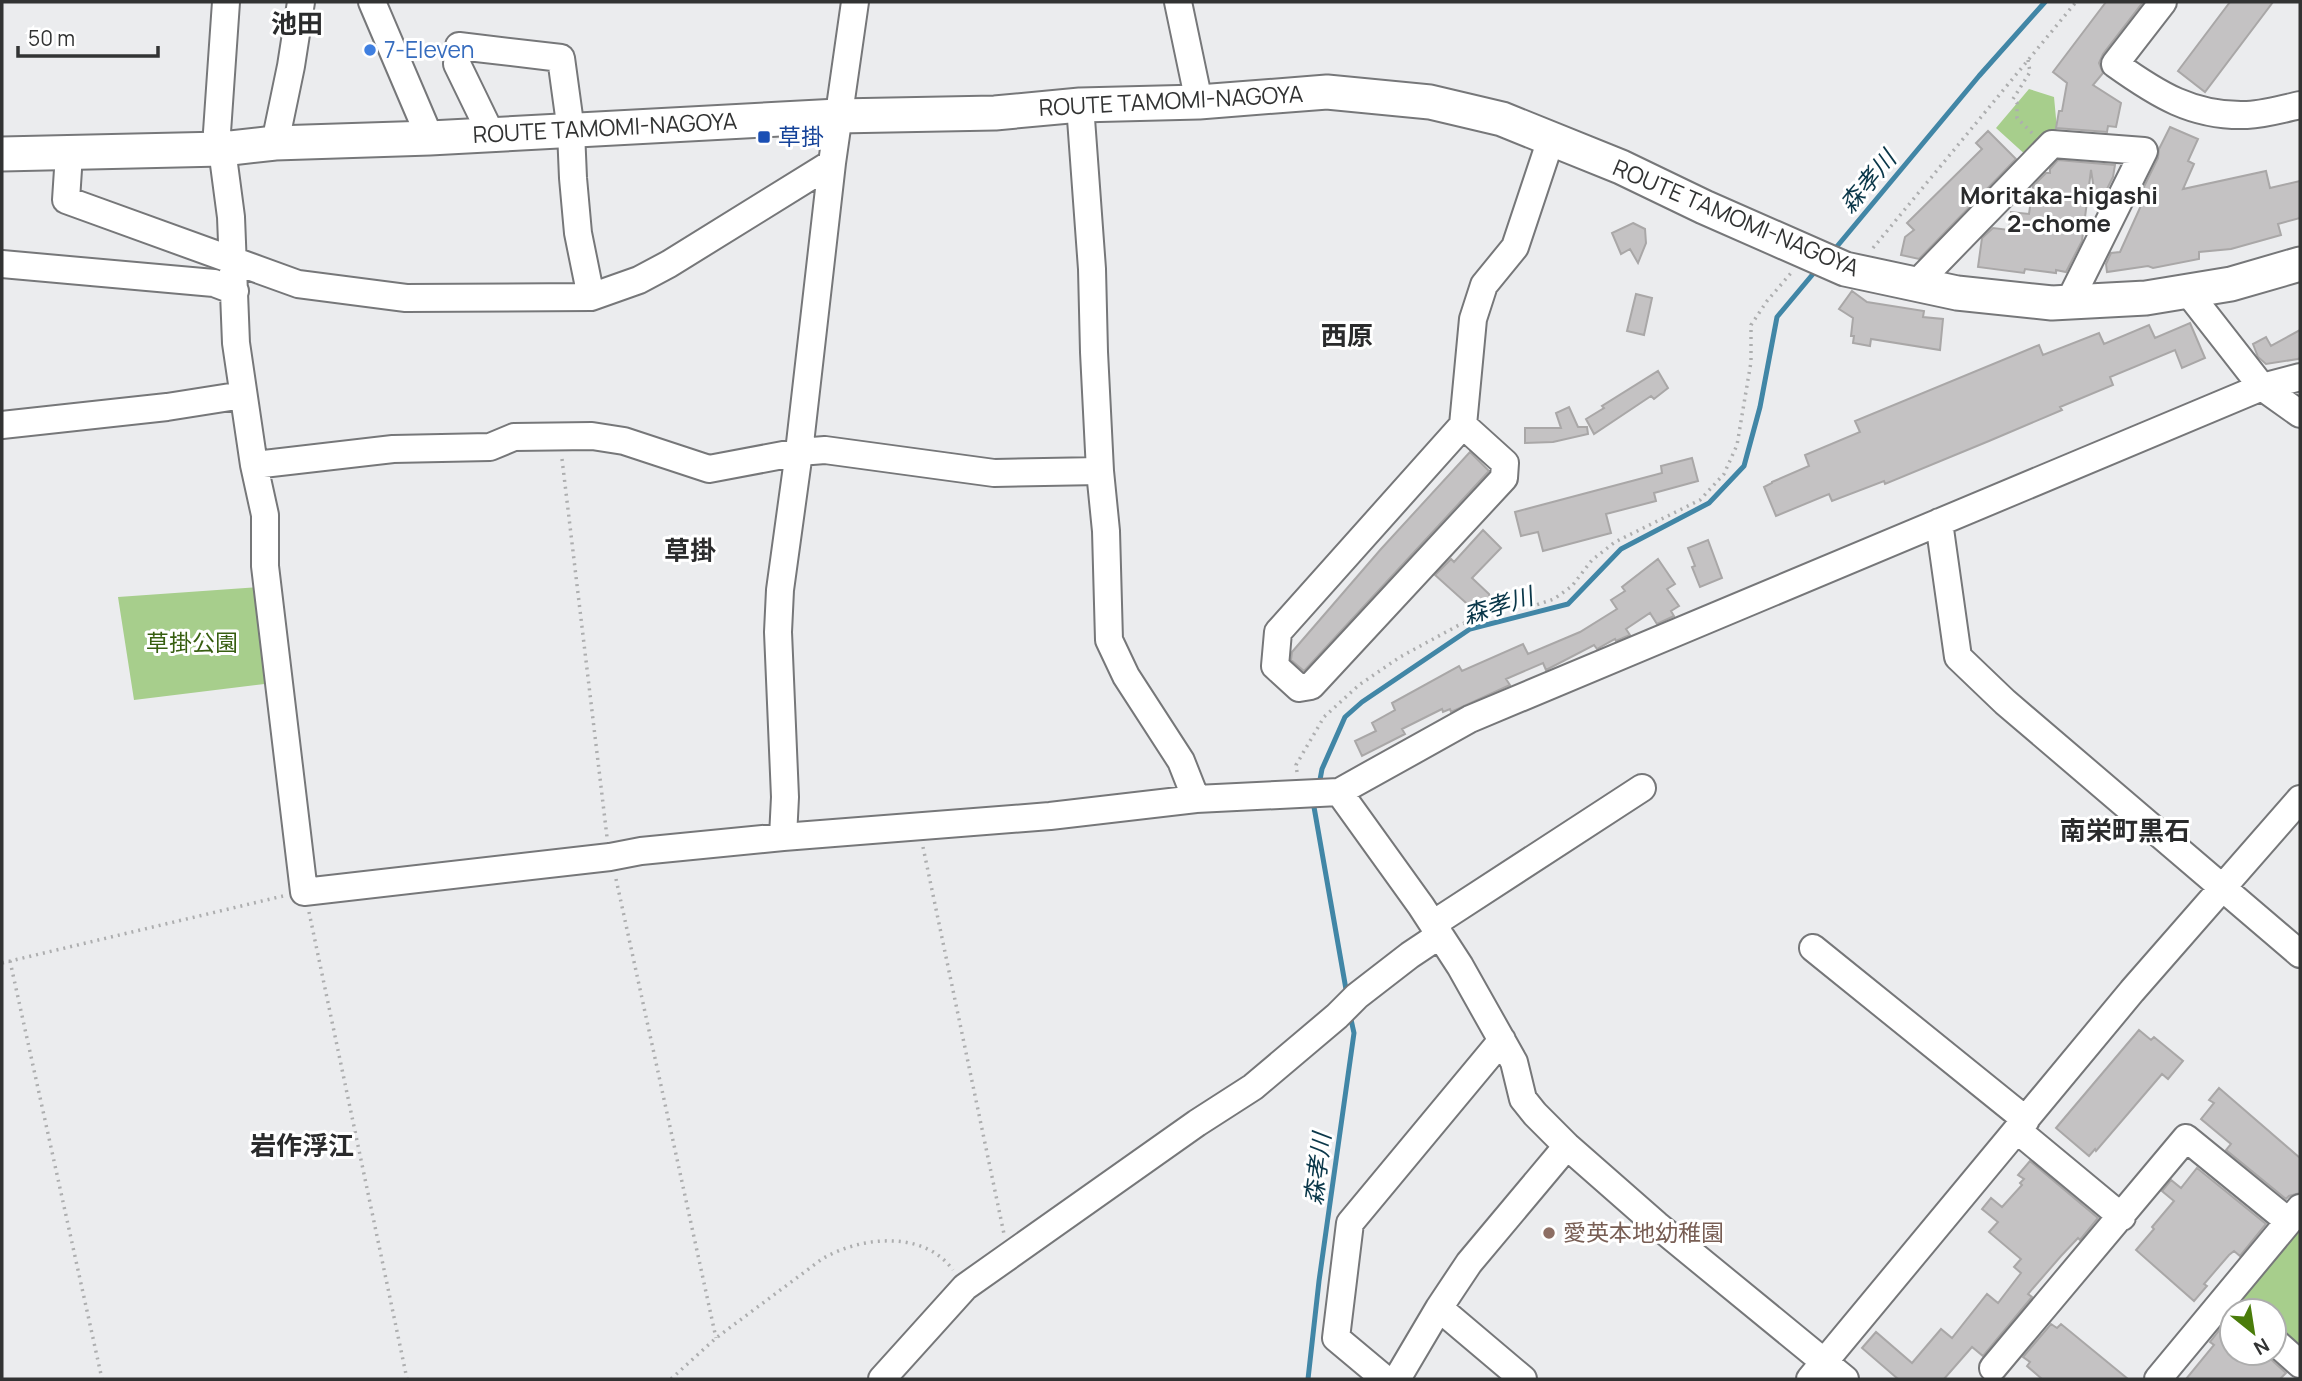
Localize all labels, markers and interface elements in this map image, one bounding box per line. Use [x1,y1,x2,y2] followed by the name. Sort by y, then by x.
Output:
[271,5,323,41] district label: 池田
[18,14,158,58] scale bar
[28,24,75,52] text: 50 m
[384,33,474,65] place label: 7-Eleven
[362,42,378,58] marker: 7-Eleven
[1038,77,1304,123] street label: ROUTE TAMOMI-NAGOYA
[472,104,738,150] street label: ROUTE TAMOMI-NAGOYA
[778,120,824,152] place label: 草掛
[756,129,772,145] marker: 草掛
[1831,141,1905,219] water label: 森孝川
[1608,151,1865,284] street label: ROUTE TAMOMI-NAGOYA
[1960,178,2158,239] district label: Moritaka-higashi 2-chome
[1321,317,1373,353] district label: 西原
[664,532,716,568] district label: 草掛
[1458,577,1540,631] water label: 森孝川
[146,626,238,658] park label: 草掛公園
[2060,812,2190,848] district label: 南栄町黒石
[250,1127,354,1163] district label: 岩作浮江
[1296,1128,1338,1207] water label: 森孝川
[1563,1216,1724,1248] place label: 愛英本地幼稚園
[1541,1225,1557,1241] marker: 愛英本地幼稚園
[2218,1297,2288,1367] north arrow
[2249,1332,2274,1361] text: N

